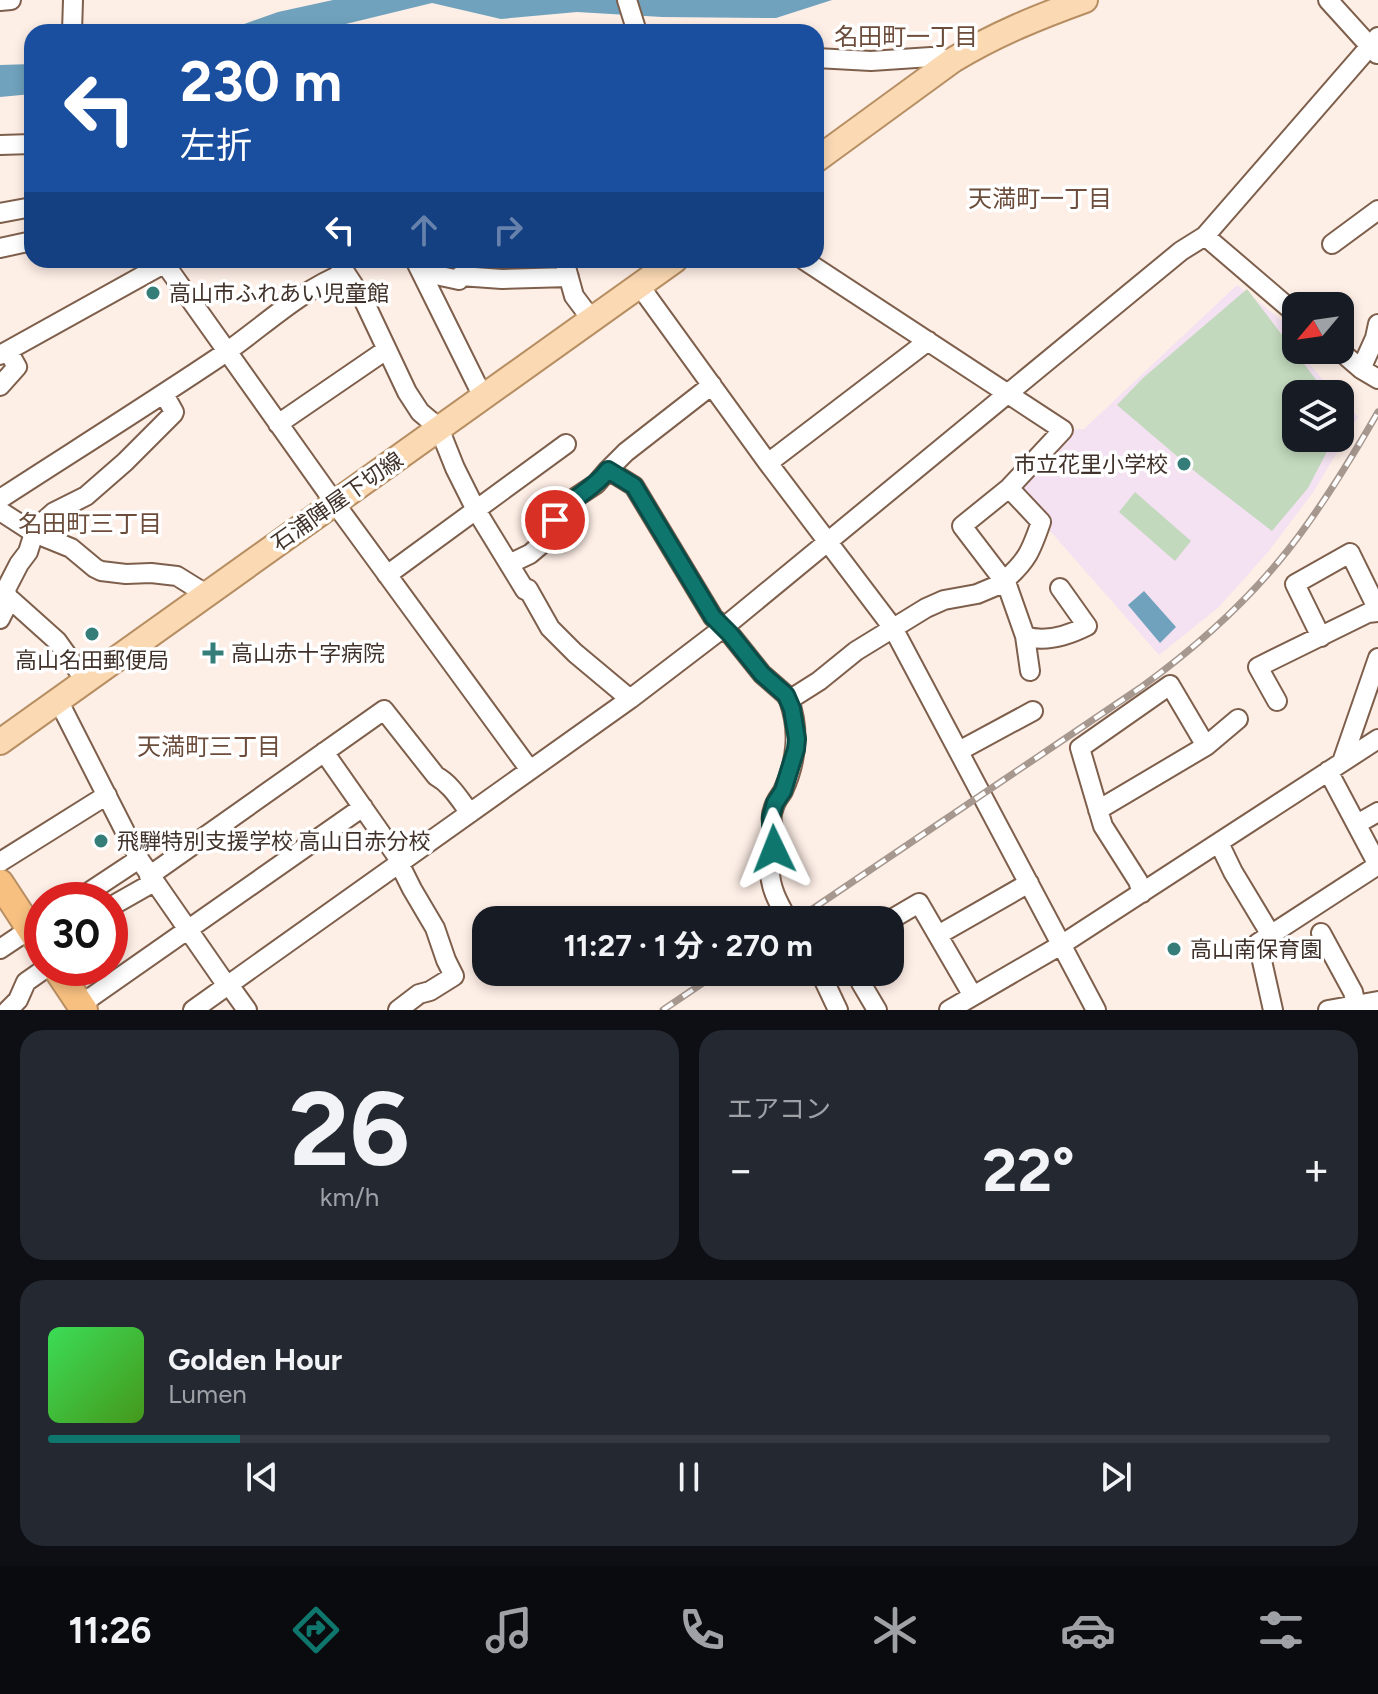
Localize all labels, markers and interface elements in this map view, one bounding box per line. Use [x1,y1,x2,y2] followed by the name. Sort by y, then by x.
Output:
[834,22,978,51] district label: 名田町一丁目
[180,48,342,115] text: 230 m
[48,56,152,160] icon: left
[180,124,252,167] text: 左折
[968,184,1112,213] district label: 天満町一丁目
[318,208,362,252] icon: left
[402,208,446,252] icon: ahead
[486,208,530,252] icon: right
[169,280,389,307] place label: 高山市ふれあい児童館
[144,284,162,302] marker: 高山市ふれあい児童館
[1282,292,1354,364] north arrow
[1282,292,1354,452] map controls
[1282,380,1354,452] button: layers
[266,446,408,557] street label: 石浦陣屋下切線
[1014,451,1168,478] place label: 市立花里小学校
[1175,455,1193,473] marker: 市立花里小学校
[521,486,589,554] pin
[533,498,577,542] icon: arrive
[18,509,162,538] district label: 名田町三丁目
[83,625,101,643] marker: 高山名田郵便局
[231,640,385,667] place label: 高山赤十字病院
[202,642,224,664] marker: 高山赤十字病院
[15,647,169,674] place label: 高山名田郵便局
[137,732,281,761] district label: 天満町三丁目
[732,807,816,891] position arrow
[117,828,430,855] place label: 飛騨特別支援学校 高山日赤分校
[92,832,110,850] marker: 飛騨特別支援学校 高山日赤分校
[24,882,128,986] speed limit sign: 30
[563,927,813,964] text: 11:27 · 1 分 · 270 m
[1190,936,1322,963] place label: 高山南保育園
[1165,940,1183,958] marker: 高山南保育園
[289,1066,410,1191] text: 26
[727,1093,831,1125] text: エアコン
[982,1134,1075,1206] text: 22°
[727,1143,754,1196] text: −
[1303,1143,1330,1196] text: +
[320,1181,379,1213] text: km/h
[168,1341,342,1378] text: Golden Hour
[168,1378,247,1410] text: Lumen
[240,1455,284,1499] icon: previous
[667,1455,711,1499] icon: pause
[1094,1455,1138,1499] icon: next
[288,1602,344,1658] icon: directions
[481,1602,537,1658] icon: music
[674,1602,730,1658] icon: phone
[867,1602,923,1658] icon: climate
[1060,1602,1116,1658] icon: car
[1253,1602,1309,1658] icon: filters
[69,1609,151,1652] text: 11:26

